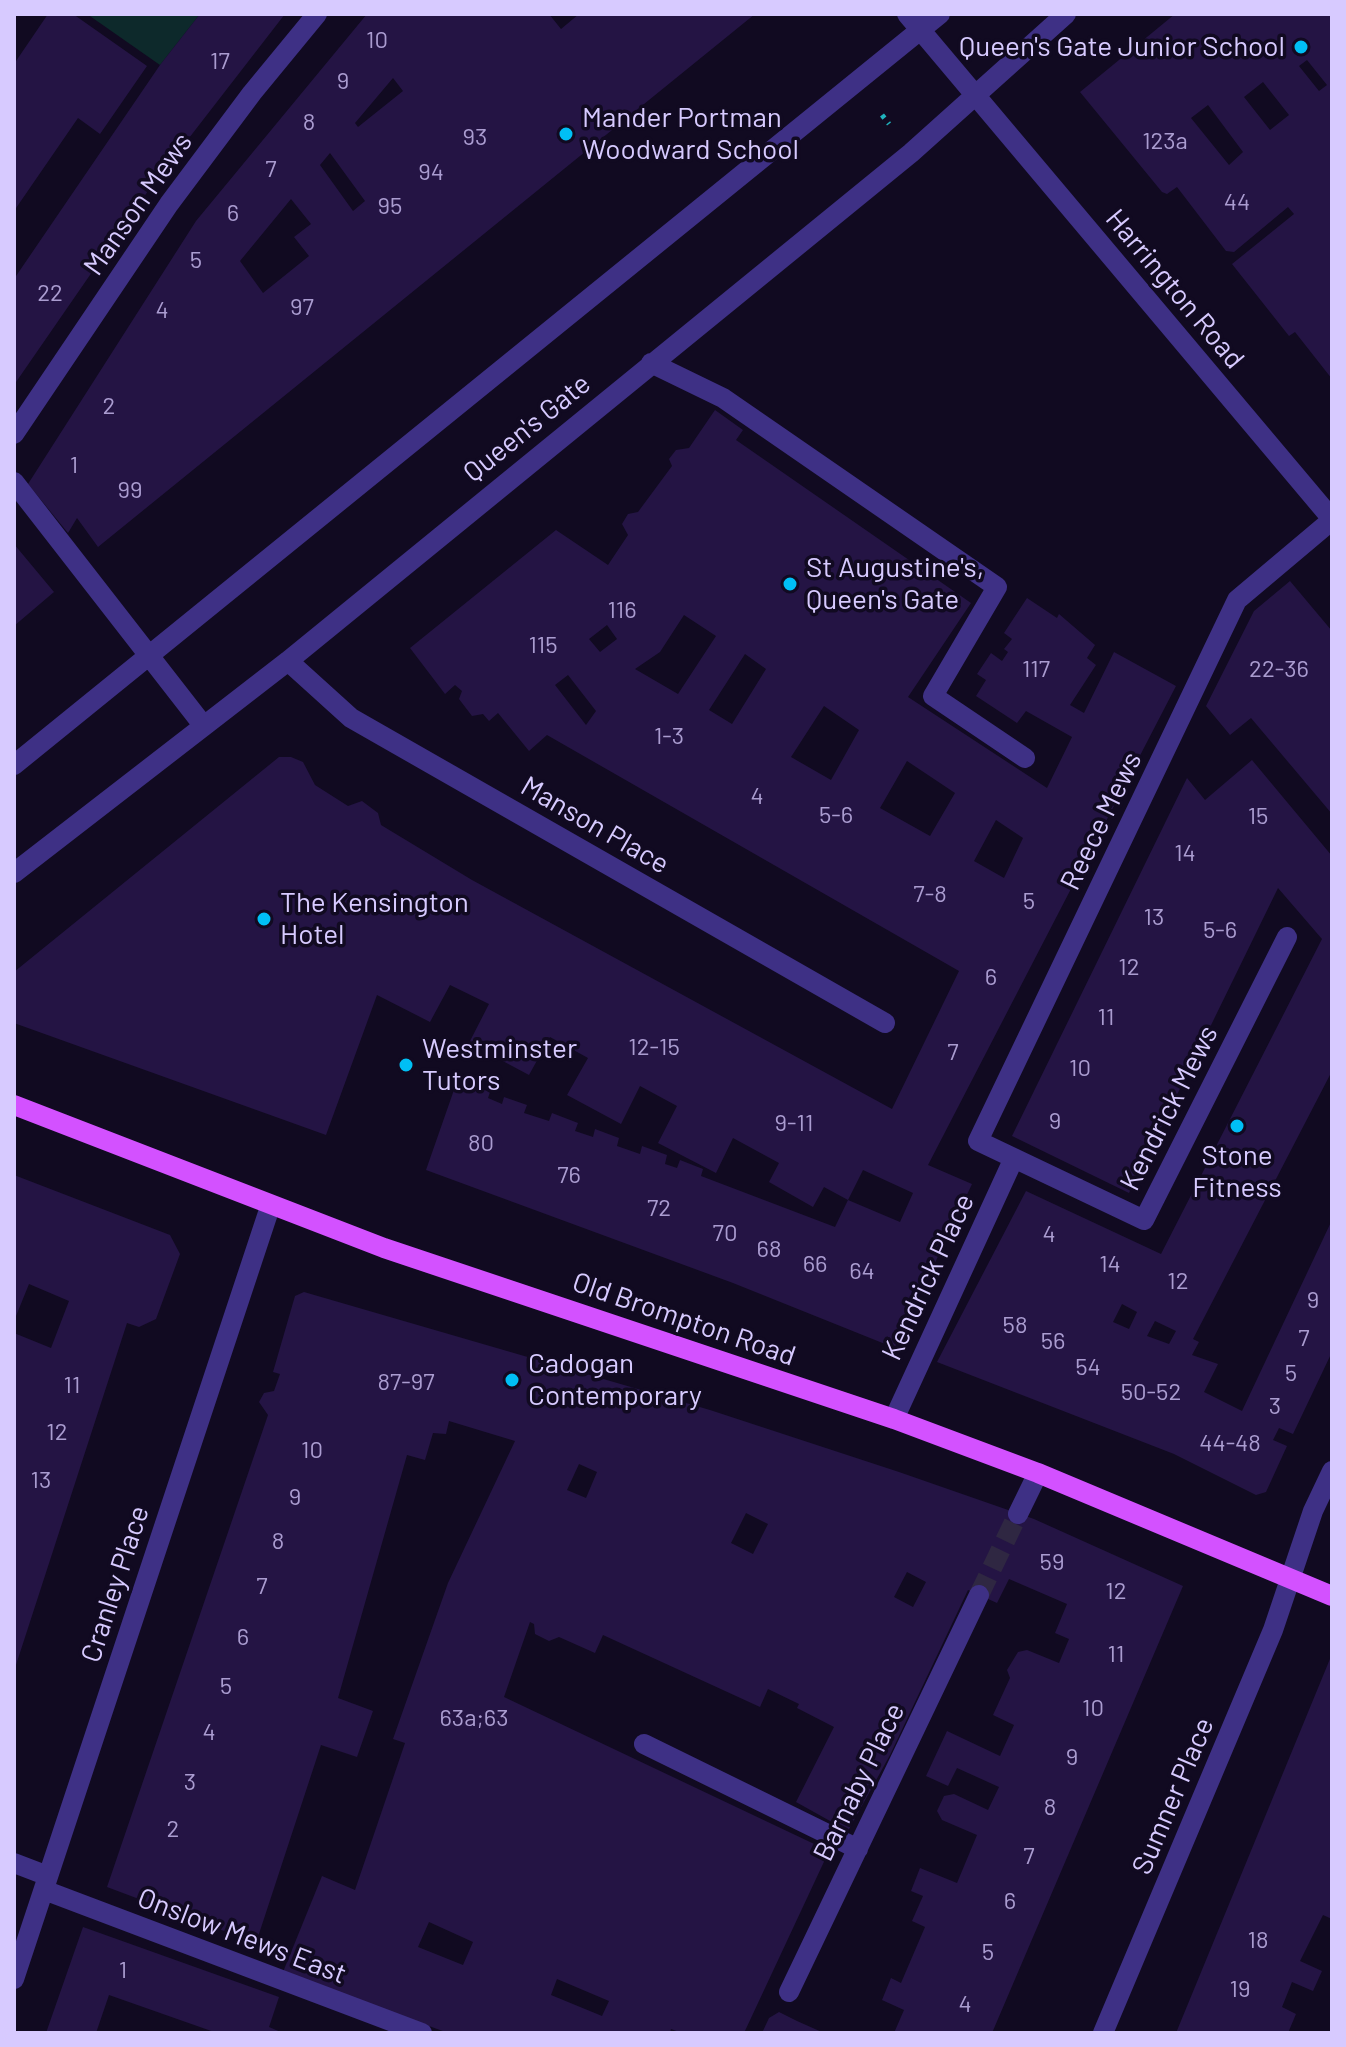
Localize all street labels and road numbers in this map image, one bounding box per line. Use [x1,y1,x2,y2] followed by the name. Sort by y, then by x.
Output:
[77,126,199,282] street label: Manson Mews
[1099,202,1251,376] street label: Harrington Road
[457,367,597,489] street label: Queen's Gate
[1053,747,1149,895] street label: Reece Mews
[515,769,675,881] street label: Manson Place
[1113,1020,1225,1196] street label: Kendrick Mews
[875,1188,981,1366] street label: Kendrick Place
[568,1265,800,1373] street label: Old Brompton Road
[74,1501,156,1667] street label: Cranley Place
[806,1698,912,1866] street label: Barnaby Place
[1125,1713,1221,1879] street label: Sumner Place
[133,1881,351,1991] street label: Onslow Mews East

